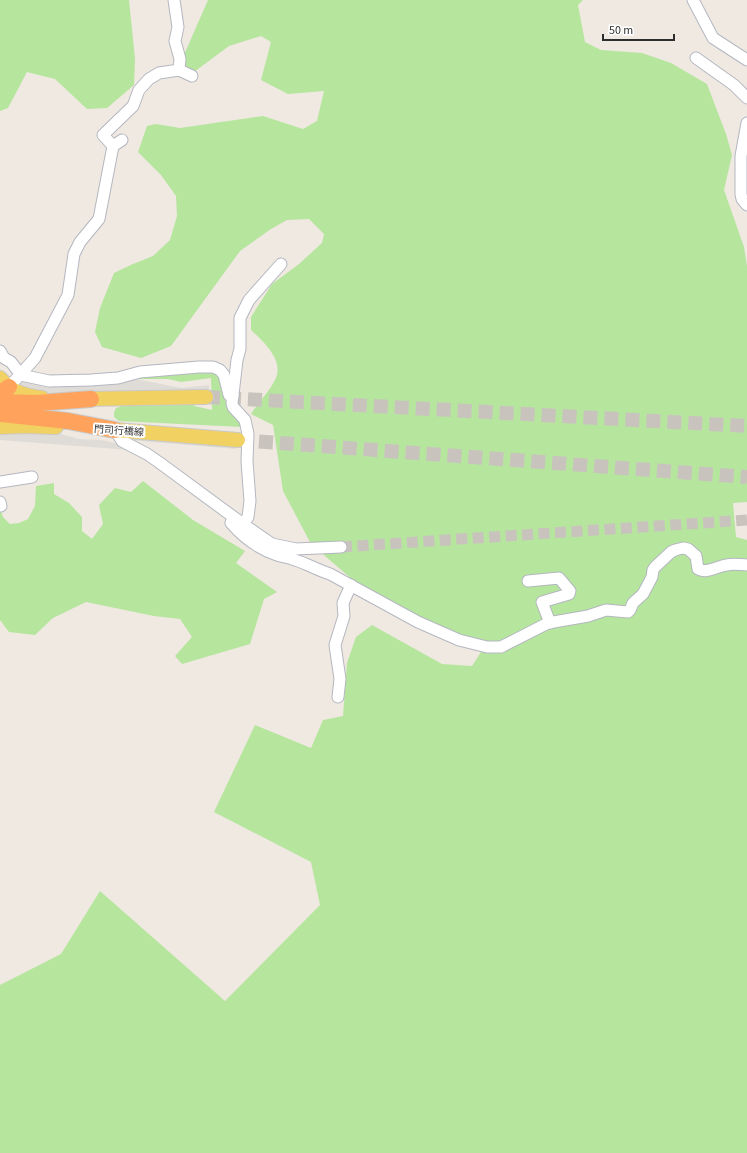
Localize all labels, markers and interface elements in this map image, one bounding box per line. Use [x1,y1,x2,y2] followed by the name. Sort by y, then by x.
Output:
[603,16,674,42] scale bar
[609,22,633,39] text: 50 m
[94,422,144,440] street label: 門司行橋線

